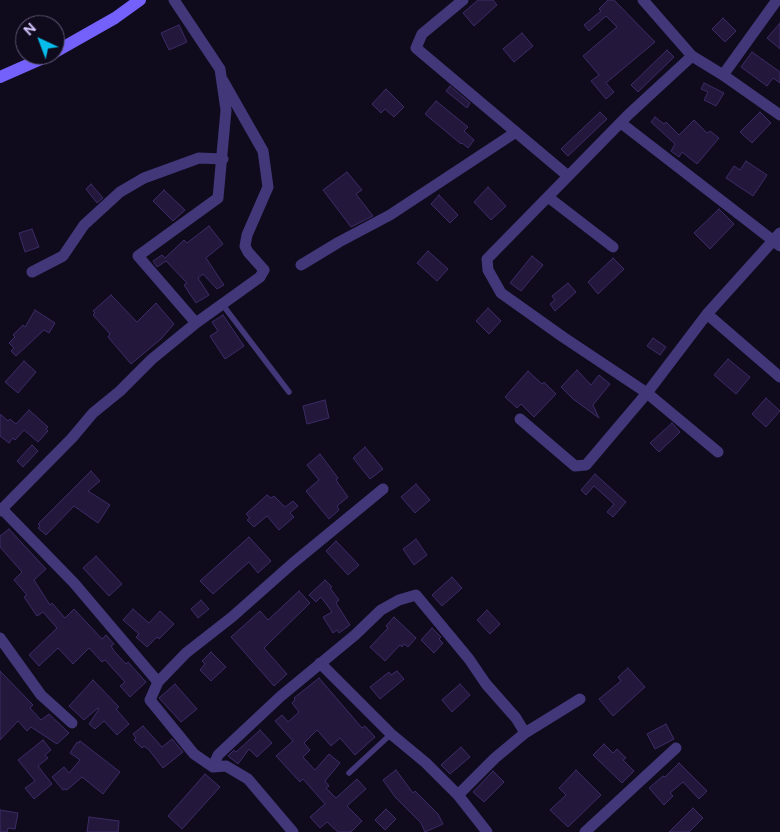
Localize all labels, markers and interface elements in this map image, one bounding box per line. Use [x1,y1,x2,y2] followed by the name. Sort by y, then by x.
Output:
[15,15,65,65] north arrow
[20,19,40,39] text: N

